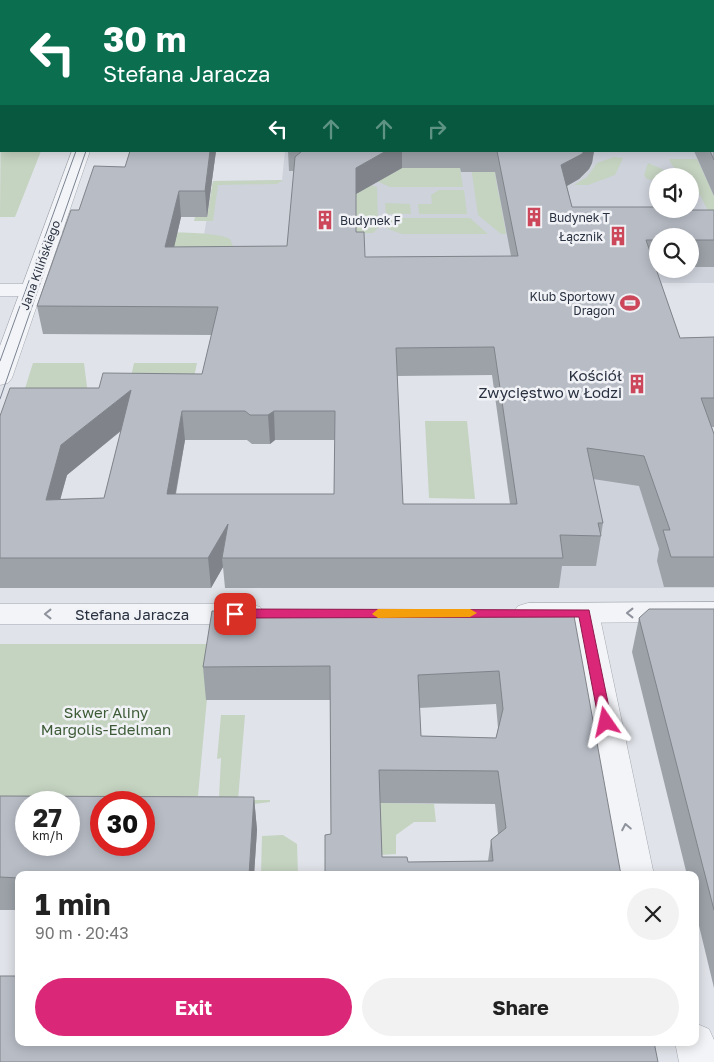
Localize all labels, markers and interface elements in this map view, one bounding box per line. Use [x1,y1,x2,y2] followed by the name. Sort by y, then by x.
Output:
[103,18,186,60] text: 30 m
[20,20,85,85] icon: left
[103,60,271,87] text: Stefana Jaracza
[264,115,292,143] icon: left
[317,115,345,143] icon: ahead
[370,115,398,143] icon: ahead
[423,115,451,143] icon: right
[649,168,699,278] map controls
[649,168,699,218] button: sound
[523,206,545,228] building icon: Budynek T
[314,209,336,231] building icon: Budynek F
[549,210,611,225] place label: Budynek T
[340,213,401,228] place label: Budynek F
[17,218,63,312] street label: Jana Kilińskiego
[607,225,629,247] building icon: Łącznik
[649,228,699,278] button: search
[559,229,603,244] place label: Łącznik
[530,289,615,318] place label: Klub Sportowy Dragon
[619,292,641,314] sports icon: Klub Sportowy Dragon
[479,366,622,401] place label: Kościół Zwycięstwo w Łodzi
[626,373,648,395] building icon: Kościół Zwycięstwo w Łodzi
[214,593,256,635] pin
[221,600,249,628] icon: arrive
[75,605,189,623] street label: Stefana Jaracza
[626,608,634,618] one-way arrow
[44,609,52,619] one-way arrow
[579,695,631,747] position arrow
[41,703,171,738] park label: Skwer Aliny Margolis-Edelman
[90,791,155,856] speed limit sign: 30
[33,802,62,833] text: 27
[622,823,632,832] one-way arrow
[32,828,63,843] text: km/h
[35,886,111,922] text: 1 min
[627,888,679,940] button: close
[35,923,129,943] text: 90 m · 20:43
[35,978,352,1036] button: Exit
[362,978,679,1036] button: Share

